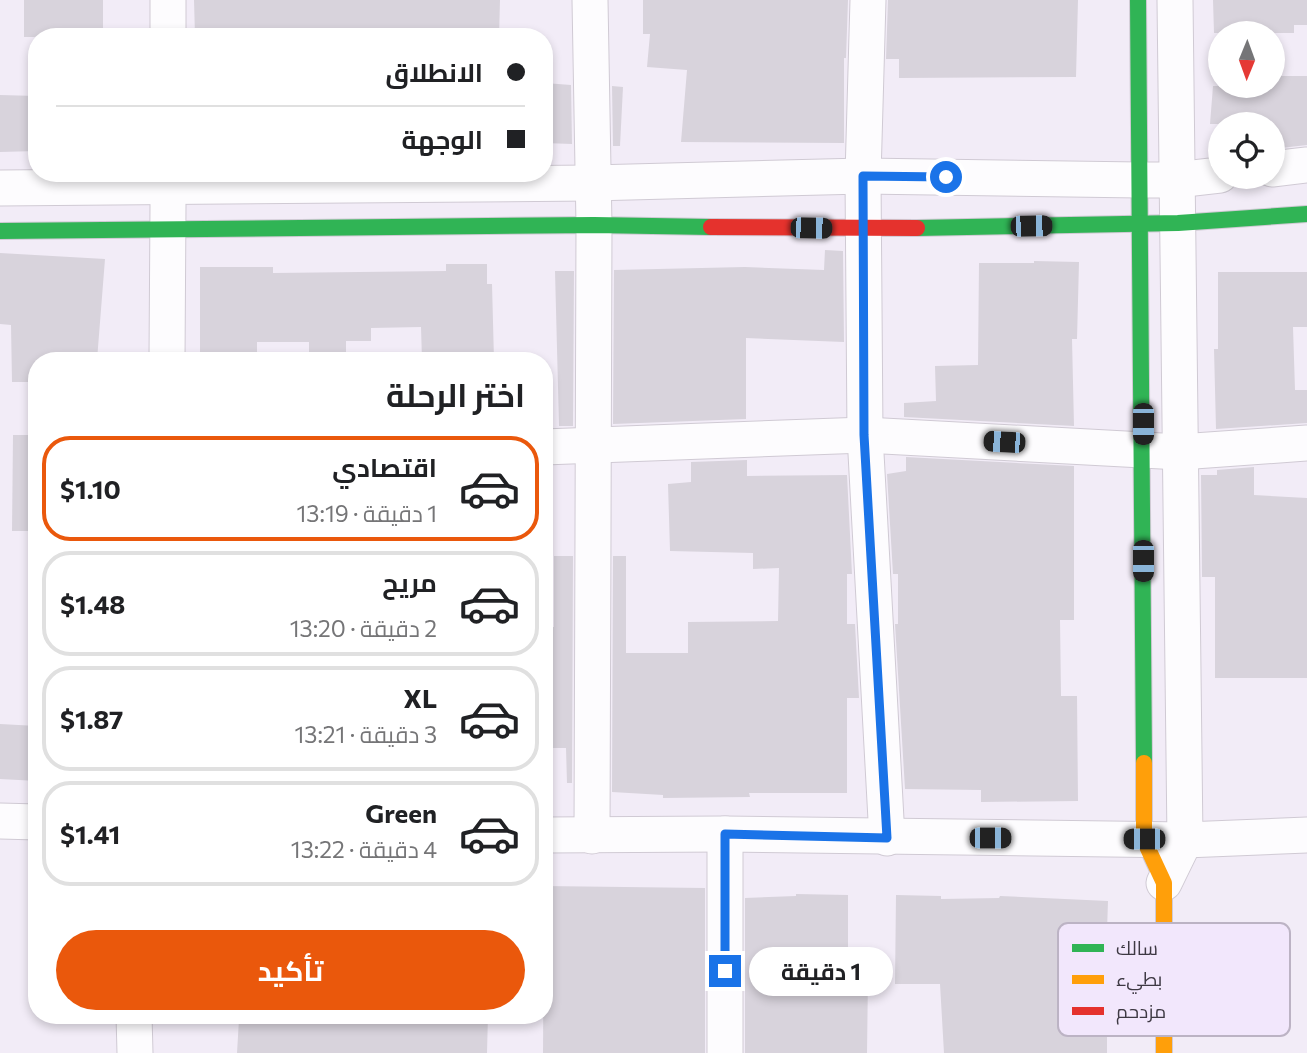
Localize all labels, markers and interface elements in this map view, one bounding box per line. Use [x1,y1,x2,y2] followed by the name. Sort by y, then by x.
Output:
[1208,21,1284,98] north arrow
[1208,21,1285,189] map controls
[385,56,483,87] text: الانطلاق
[1208,112,1285,189] button: locate
[402,123,483,154] text: الوجهة
[930,161,962,193] route start
[1010,215,1053,237] car
[790,217,833,239] car
[386,374,525,414] text: اختر الرحلة
[1133,403,1154,445] car
[983,430,1026,454] car
[332,451,437,482] text: اقتصادي
[458,457,521,520] icon: car
[60,473,121,504] text: $1.10
[297,499,437,527] text: 1 دقيقة · 13:19
[1133,540,1154,582] car
[382,566,437,597] text: مريح
[458,572,521,635] icon: car
[60,588,125,619] text: $1.48
[290,614,437,642] text: 2 دقيقة · 13:20
[403,682,437,713] text: XL
[458,687,521,750] icon: car
[60,703,123,734] text: $1.87
[294,720,437,748] text: 3 دقيقة · 13:21
[365,797,437,828] text: Green
[458,802,521,865] icon: car
[60,818,120,849] text: $1.41
[970,828,1012,849] car
[1124,829,1166,850] car
[291,835,437,863] text: 4 دقيقة · 13:22
[1058,923,1290,1036] legend
[56,930,525,1010] button: تأكيد
[1116,936,1158,959] text: سالك
[750,946,893,996] callout: 1 دقيقة
[709,955,741,987] route end
[781,957,861,985] text: 1 دقيقة
[1116,967,1162,994] text: بطيء
[1116,999,1166,1025] text: مزدحم

